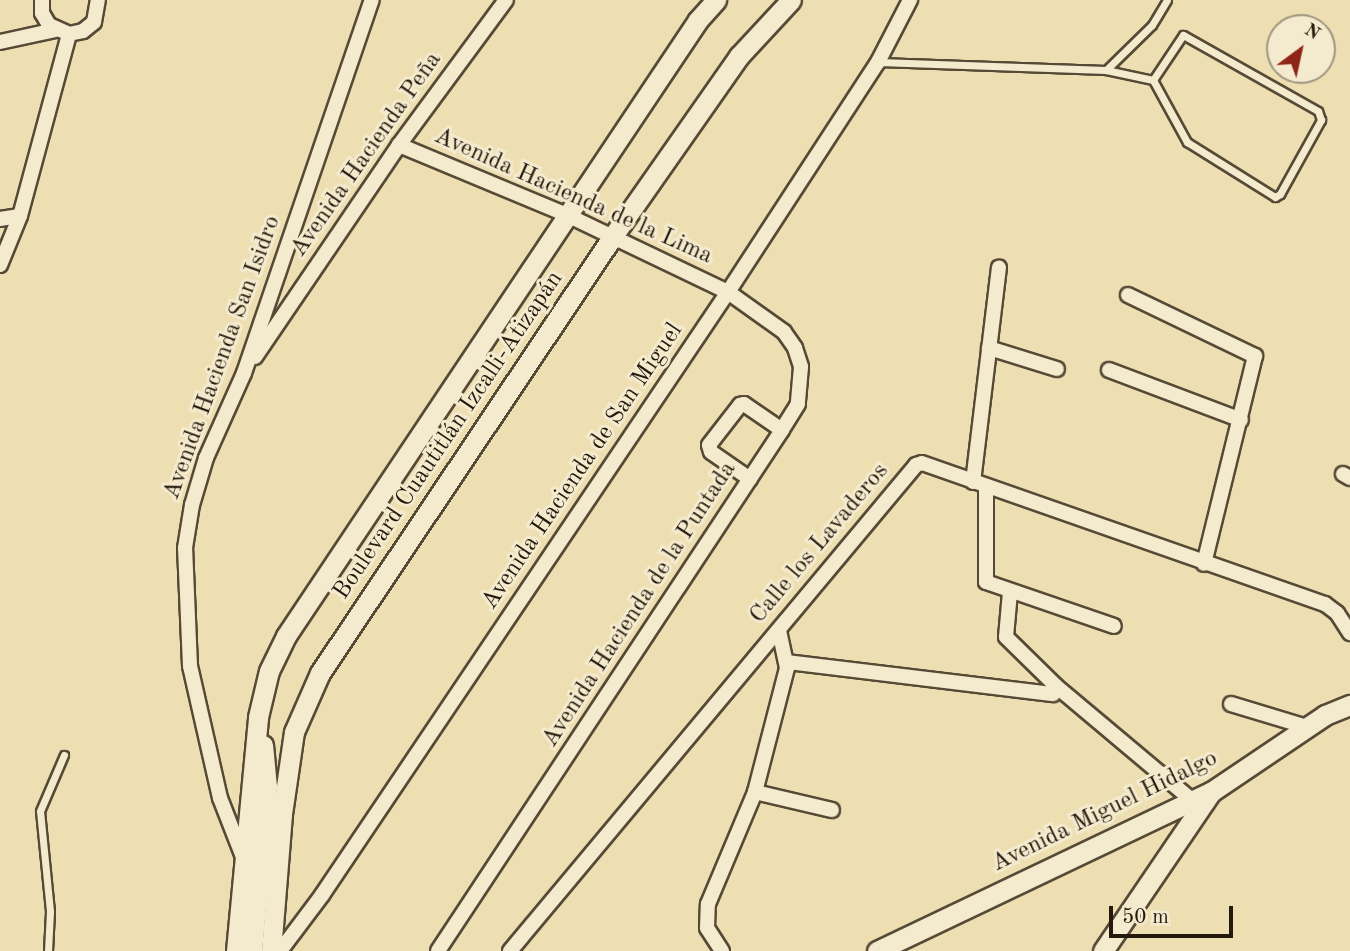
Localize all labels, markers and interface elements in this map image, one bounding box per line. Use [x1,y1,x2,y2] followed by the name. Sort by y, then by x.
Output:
[1266,14,1336,84] north arrow
[1300,21,1323,45] text: N
[285,47,449,263] street label: Avenida Hacienda Peña
[429,123,717,271] street label: Avenida Hacienda de la Lima
[158,212,288,504] street label: Avenida Hacienda San Isidro
[328,266,570,606] street label: Boulevard Cuautitlán Izcalli-Atizapán
[476,318,690,616] street label: Avenida Hacienda de San Miguel
[537,457,743,753] street label: Avenida Hacienda de la Puntada
[744,458,896,630] street label: Calle los Lavaderos
[987,745,1223,879] street label: Avenida Miguel Hidalgo
[1112,892,1236,936] scale bar
[1122,907,1169,928] text: 50 m

